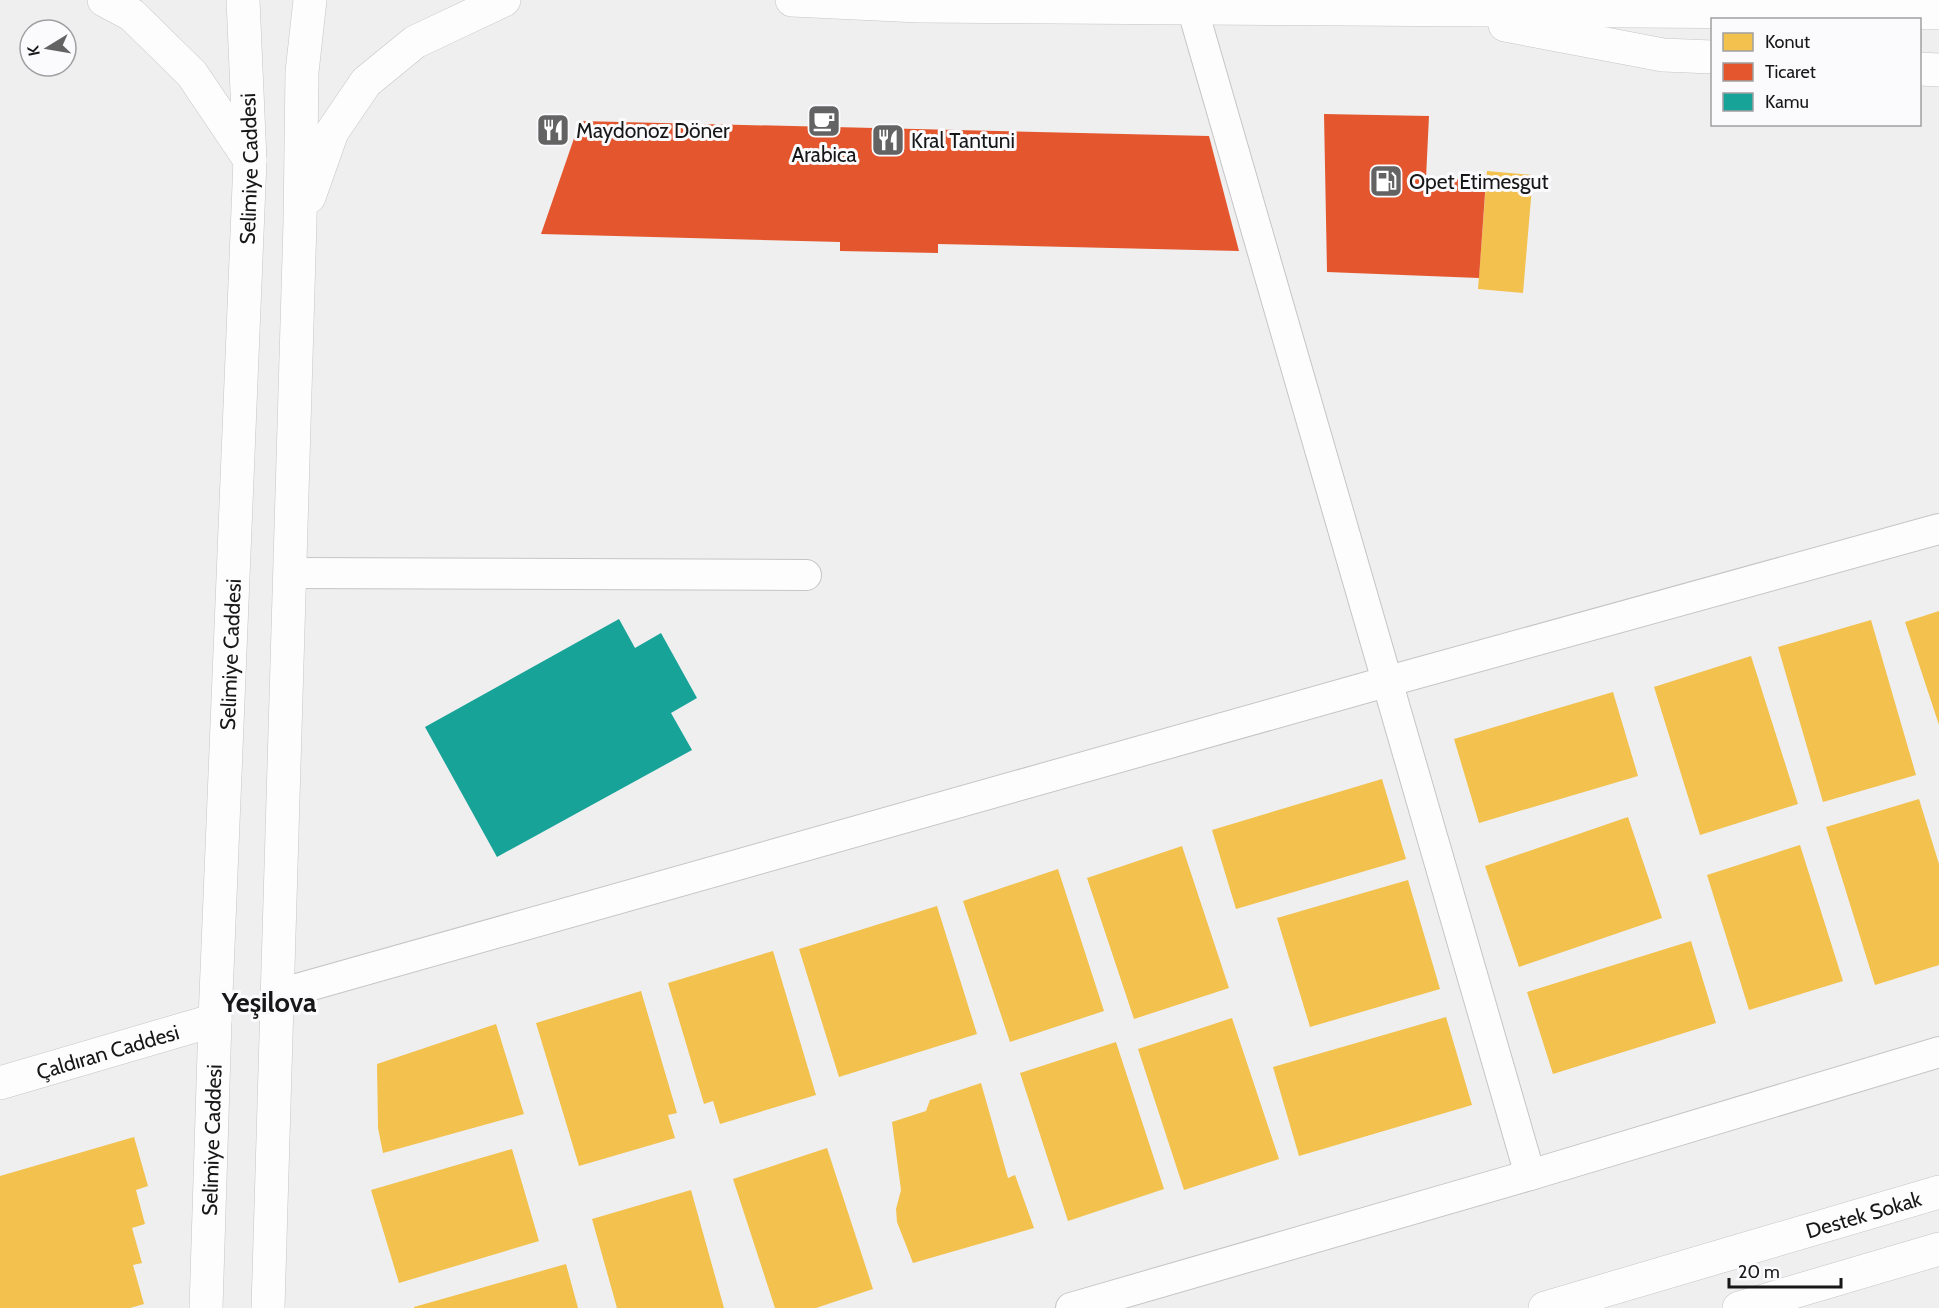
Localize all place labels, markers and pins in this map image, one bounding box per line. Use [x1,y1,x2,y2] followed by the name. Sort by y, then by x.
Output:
[806,103,842,139] cafe icon: Arabica
[535,112,571,148] restaurant icon: Maydonoz Döner
[576,118,730,143] place label: Maydonoz Döner
[870,122,906,158] restaurant icon: Kral Tantuni
[911,128,1015,153] place label: Kral Tantuni
[791,142,857,167] place label: Arabica
[1368,163,1404,199] fuel station icon: Opet Etimesgut
[1409,169,1549,194] place label: Opet Etimesgut

